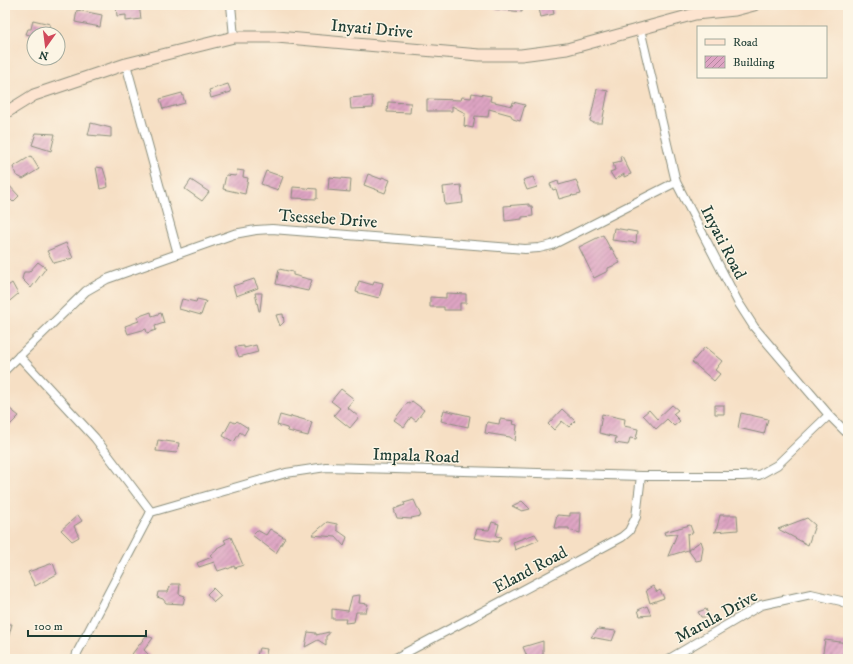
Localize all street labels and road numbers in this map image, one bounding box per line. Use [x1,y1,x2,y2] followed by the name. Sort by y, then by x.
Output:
[330,14,414,44] street label: Inyati Drive
[695,202,751,283] street label: Inyati Road
[278,205,378,233] street label: Tsessebe Drive
[372,443,460,469] street label: Impala Road
[490,541,572,598] street label: Eland Road
[671,585,762,649] street label: Marula Drive

